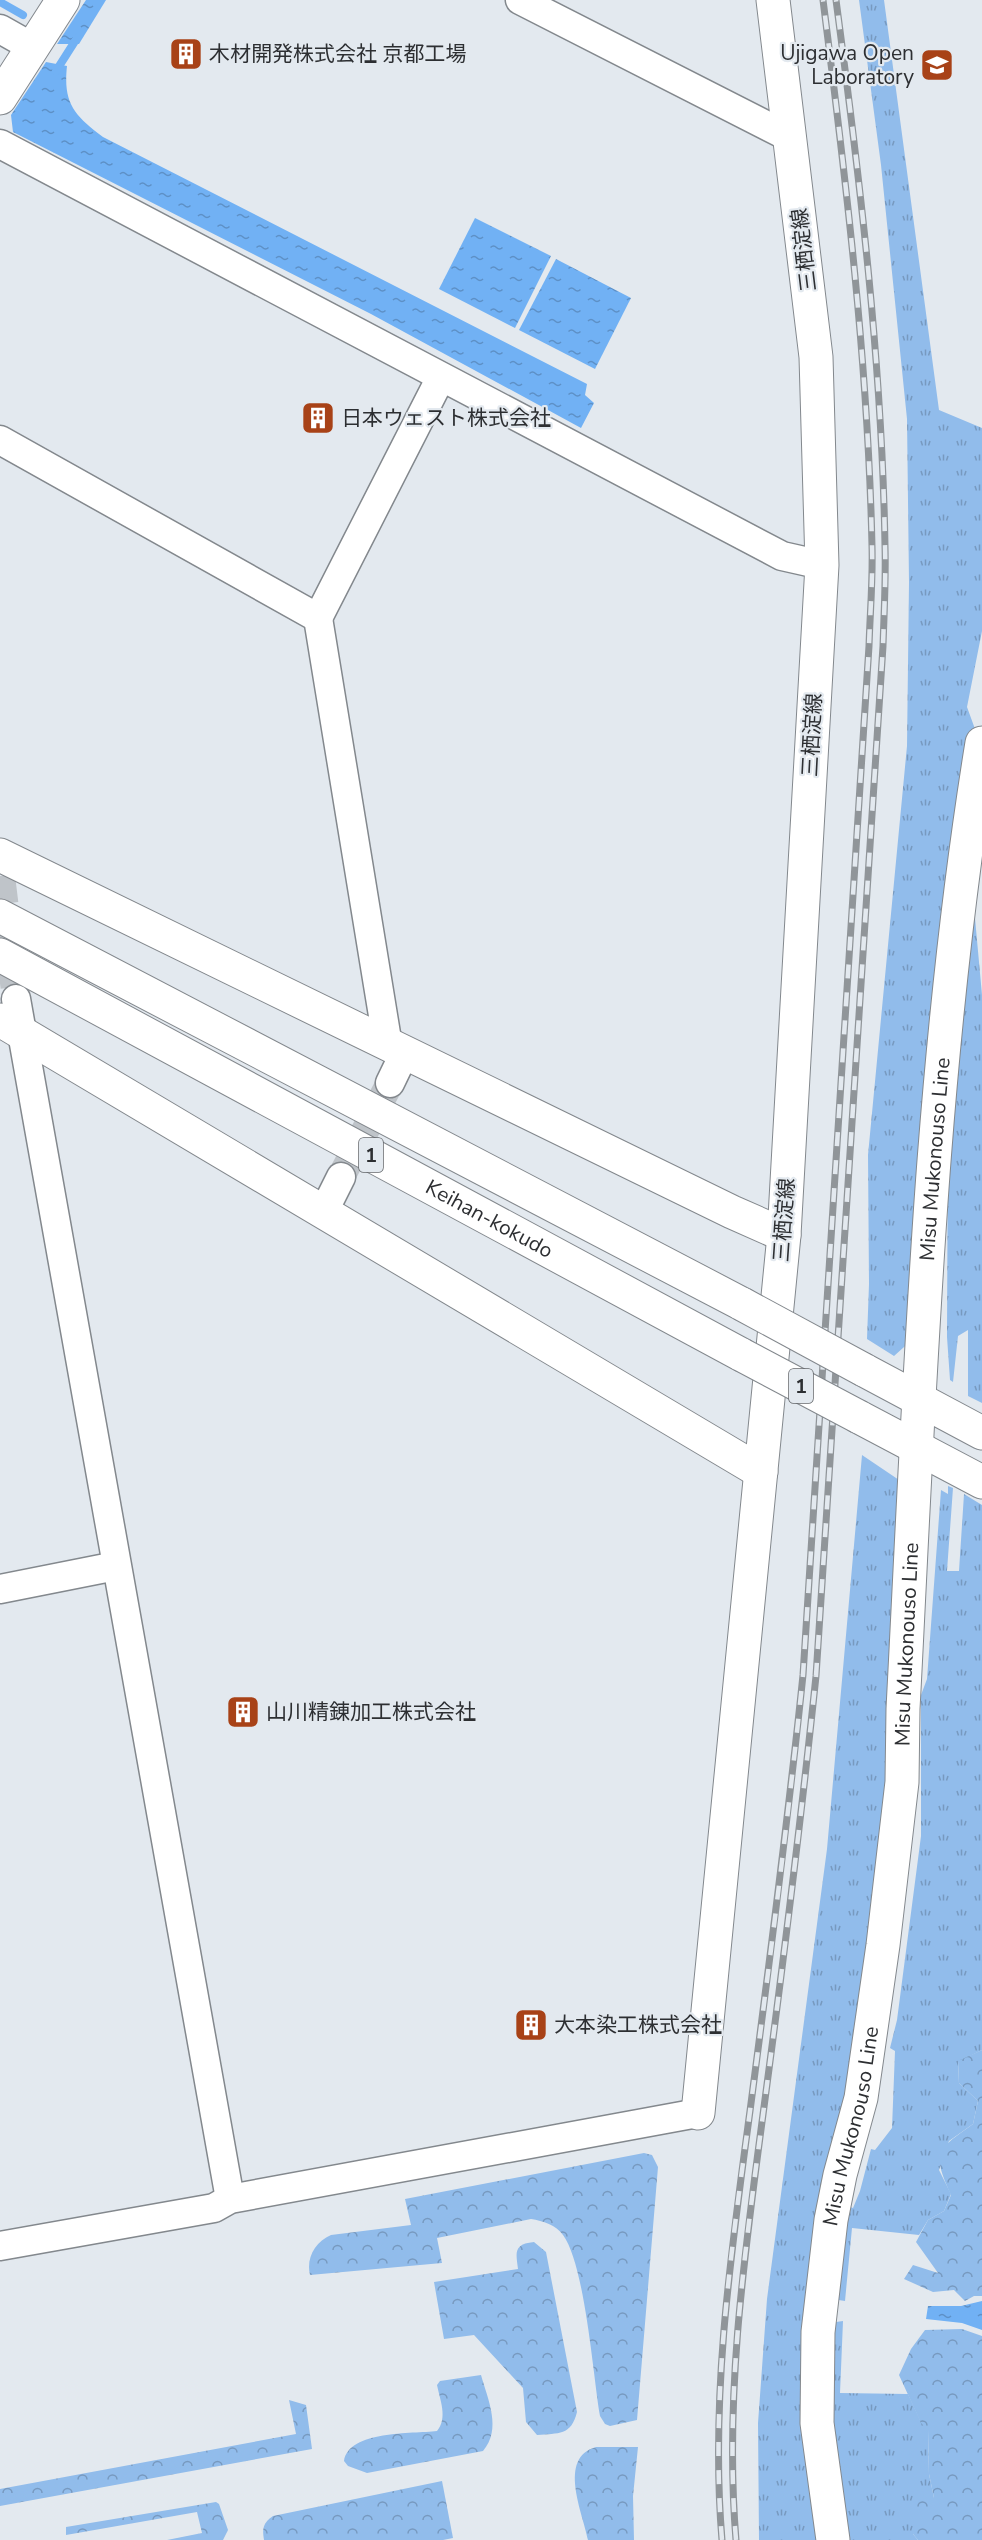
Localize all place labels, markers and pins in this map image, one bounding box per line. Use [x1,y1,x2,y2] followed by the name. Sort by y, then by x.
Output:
[168,36,204,72] building icon: 木材開発株式会社 京都工場
[780,39,914,91] place label: Ujigawa Open Laboratory
[209,40,466,68] place label: 木材開発株式会社 京都工場
[919,47,955,83] school or university icon: Ujigawa Open Laboratory
[300,400,336,436] building icon: 日本ウェスト株式会社
[341,404,551,432] place label: 日本ウェスト株式会社
[225,1694,261,1730] building icon: 山川精錬加工株式会社
[266,1698,476,1726] place label: 山川精錬加工株式会社
[513,2007,549,2043] building icon: 大本染工株式会社
[554,2011,722,2039] place label: 大本染工株式会社

